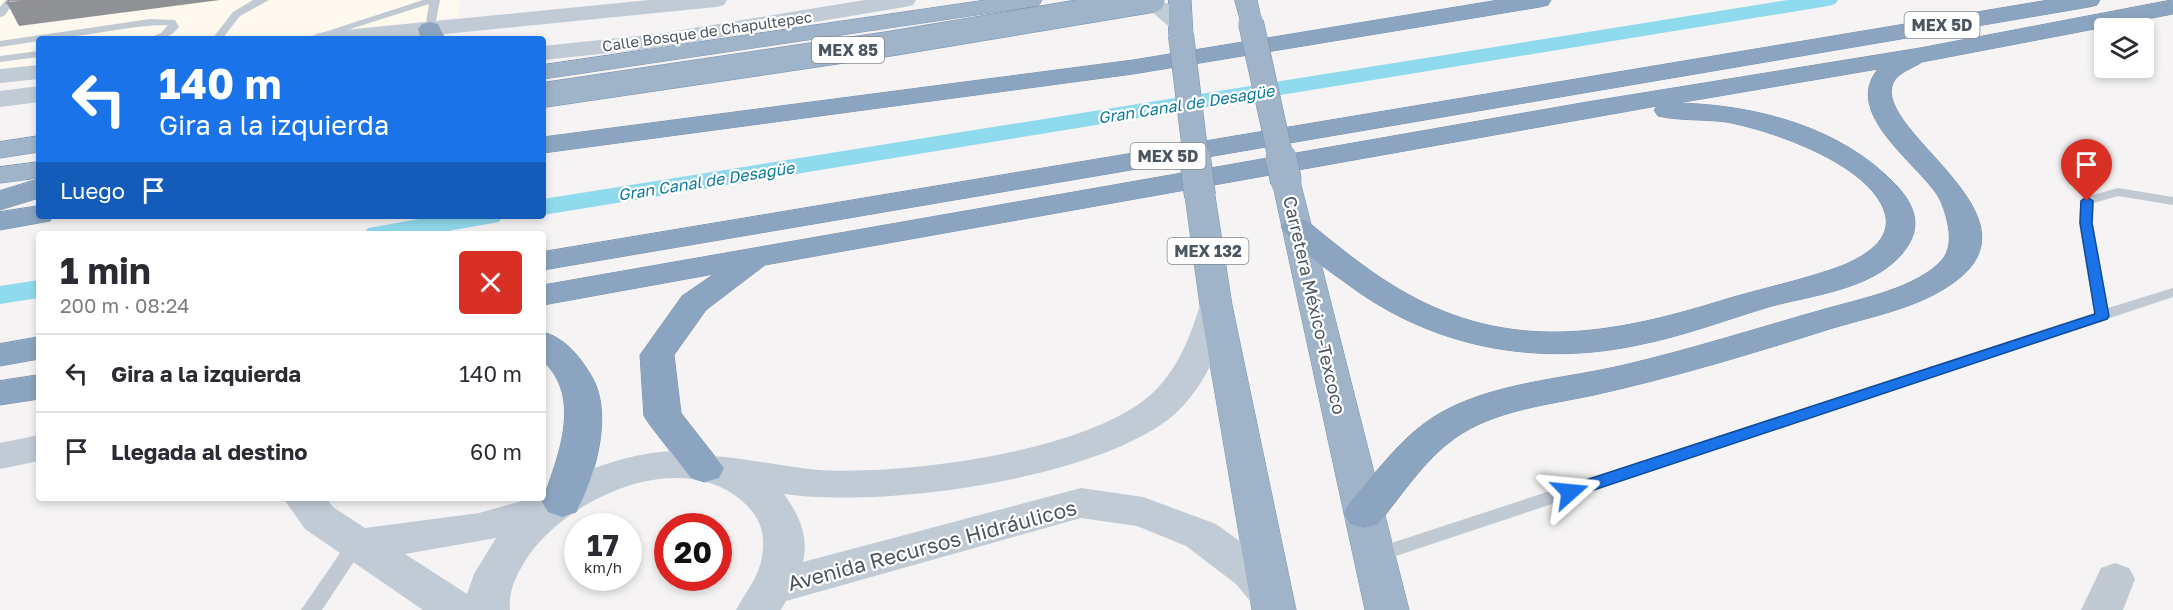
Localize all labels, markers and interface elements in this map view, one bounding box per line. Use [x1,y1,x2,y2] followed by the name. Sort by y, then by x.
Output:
[601,7,813,55] street label: Calle Bosque de Chapultepec
[1904,12,1980,38] road number: MEX 5D
[2094,18,2154,78] map controls
[2094,18,2154,78] button: layers
[812,37,884,63] road number: MEX 85
[159,58,281,108] text: 140 m
[60,60,138,138] icon: left
[1096,80,1277,128] water label: Gran Canal de Desagüe
[159,109,389,141] text: Gira a la izquierda
[2061,139,2112,201] pin
[1130,143,1206,169] road number: MEX 5D
[2070,148,2103,181] icon: arrive
[616,157,797,205] water label: Gran Canal de Desagüe
[137,174,170,207] icon: arrive
[60,177,125,204] text: Luego
[1279,194,1351,416] street label: Carretera México-Texcoco
[1168,238,1248,264] road number: MEX 132
[60,249,151,292] text: 1 min
[459,251,522,314] button: close
[60,293,190,317] text: 200 m · 08:24
[60,357,93,390] icon: left
[111,360,301,387] text: Gira a la izquierda
[459,360,522,387] text: 140 m
[60,435,93,468] icon: arrive
[111,438,308,465] text: Llegada al destino
[470,438,522,465] text: 60 m
[1538,460,1602,524] position arrow
[785,494,1079,596] street label: Avenida Recursos Hidráulicos
[654,513,732,591] speed limit sign: 20
[587,527,619,563] text: 17
[584,558,622,576] text: km/h

